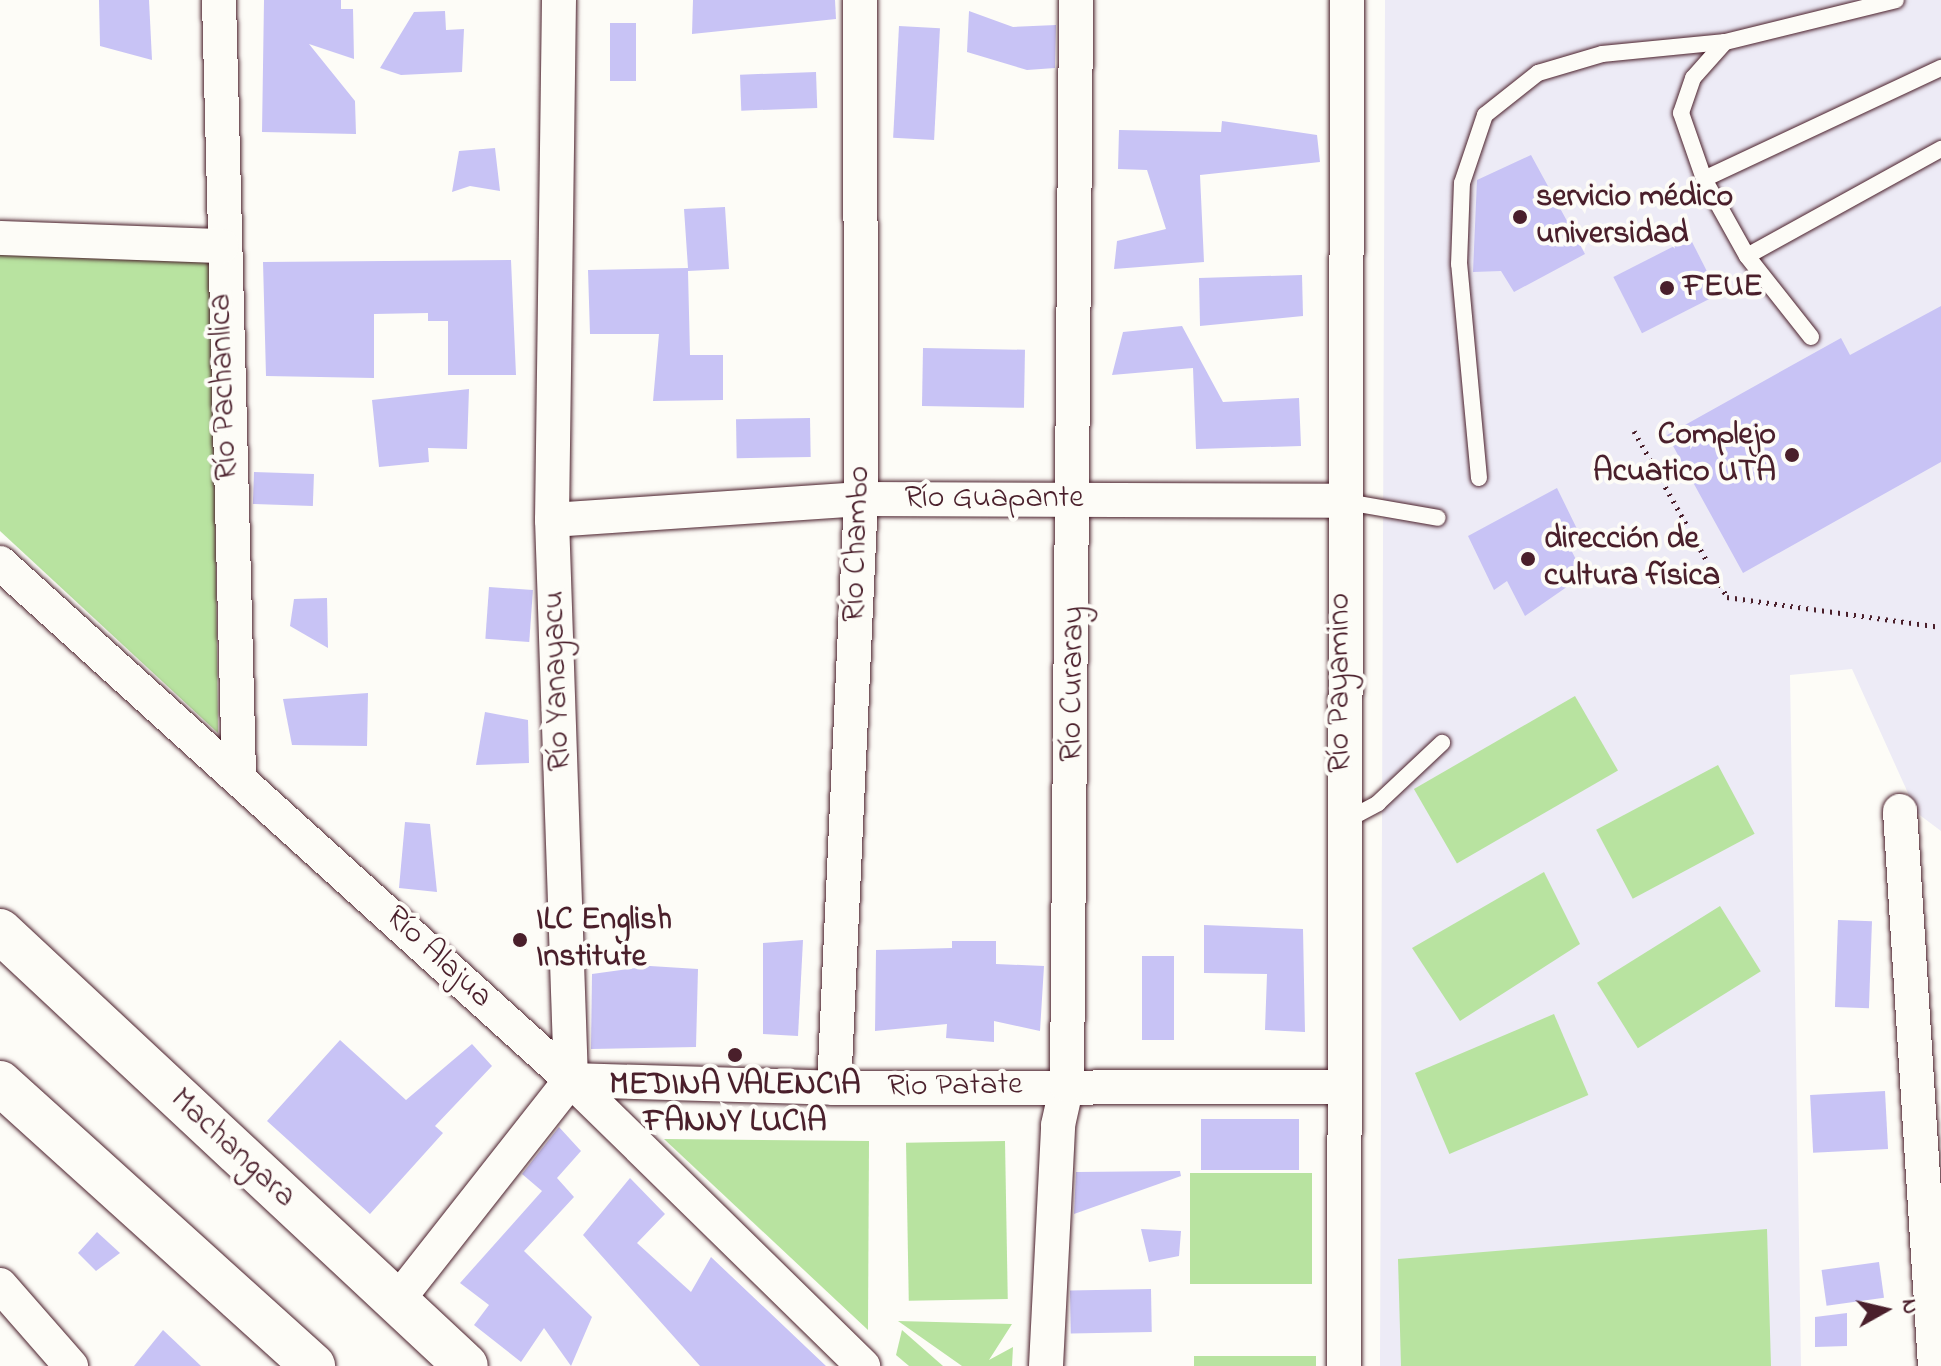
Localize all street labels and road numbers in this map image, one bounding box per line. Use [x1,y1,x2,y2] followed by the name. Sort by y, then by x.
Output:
[203,293,247,481] street label: Río Pachanlica
[836,465,880,623] street label: Río Chambo
[904,480,1084,518] street label: Río Guapante
[536,590,580,772] street label: Río Yanayacu
[1322,593,1360,773] street label: Río Payamino
[1053,606,1095,762] street label: Río Curaray
[377,899,499,1017] street label: Río Alajua
[887,1067,1023,1107] street label: Rio Patate
[161,1081,303,1217] street label: Machangara

